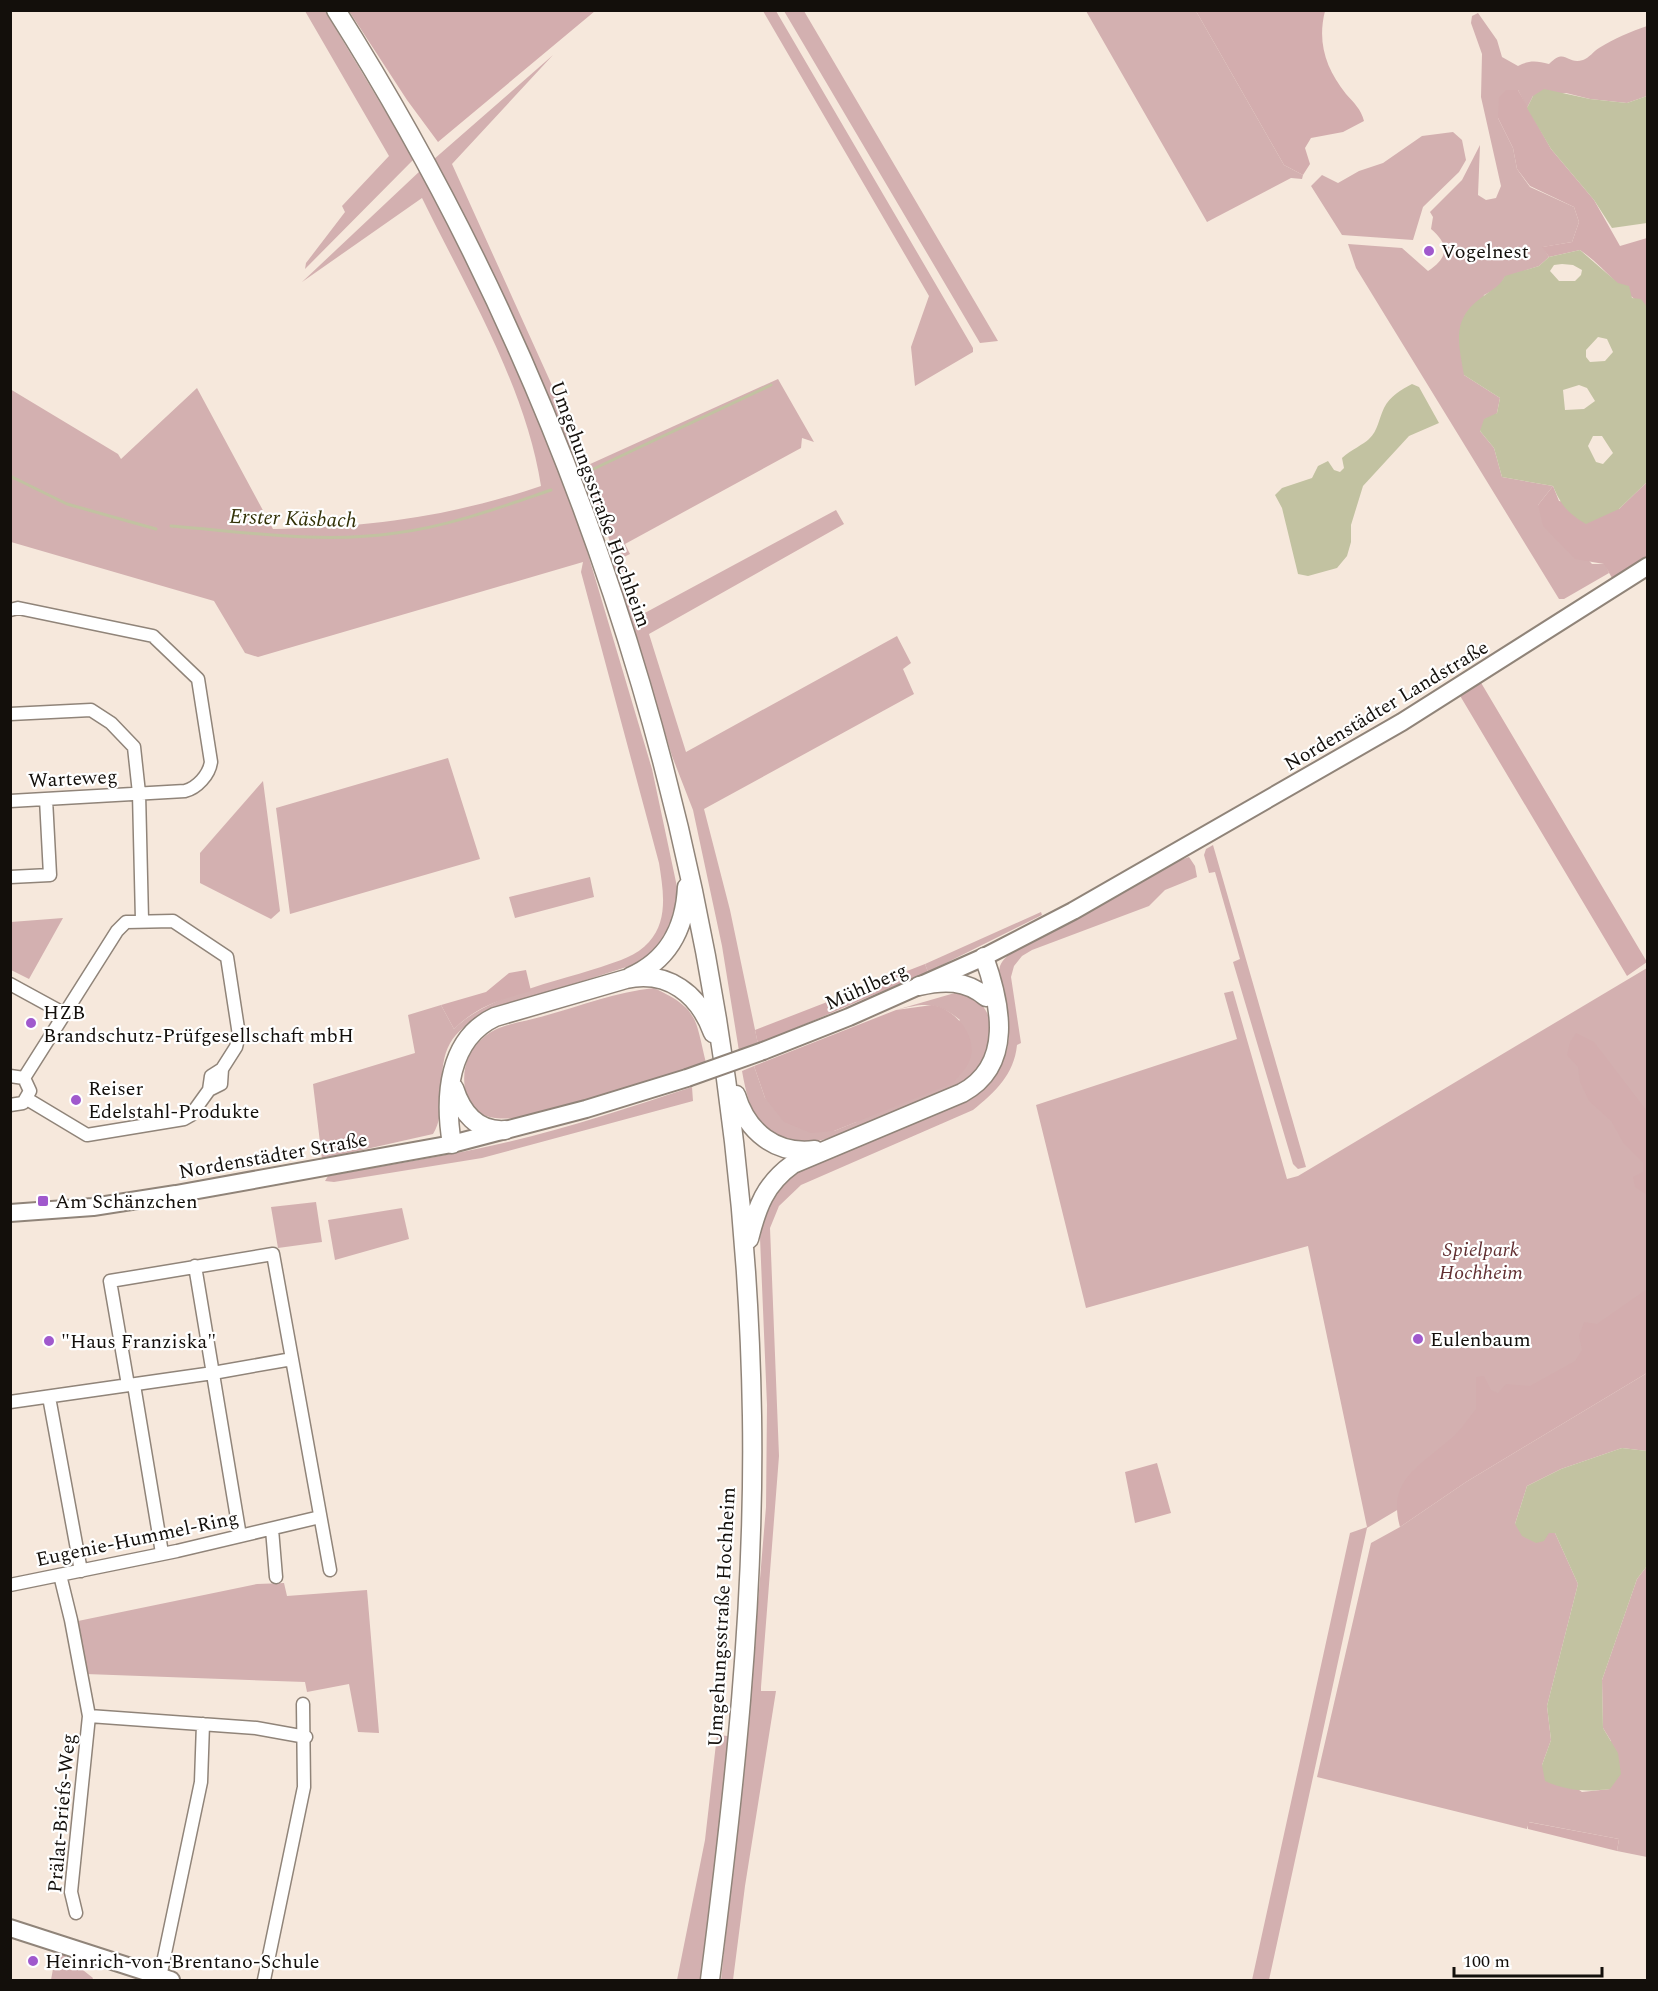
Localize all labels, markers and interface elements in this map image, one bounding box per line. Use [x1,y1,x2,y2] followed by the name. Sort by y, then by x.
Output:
[1441,237,1529,267] place label: Vogelnest
[1422,244,1436,258] marker: Vogelnest
[541,377,659,632] street label: Umgehungsstraße Hochheim
[229,501,357,537] water label: Erster Käsbach
[1278,633,1495,779] street label: Nordenstädter Landstraße
[28,762,118,796] street label: Warteweg
[820,955,913,1018] street label: Mühlberg
[43,998,354,1051] place label: HZB Brandschutz-Prüfgesellschaft mbH
[24,1016,38,1030] marker: HZB Brandschutz-Prüfgesellschaft mbH
[88,1074,259,1127] place label: Reiser Edelstahl-Produkte
[69,1093,83,1107] marker: Reiser Edelstahl-Produkte
[176,1125,370,1187] street label: Nordenstädter Straße
[55,1187,198,1217] place label: Am Schänzchen
[36,1194,50,1208] marker: Am Schänzchen
[1439,1235,1524,1288] park label: Spielpark Hochheim
[1430,1325,1531,1355] place label: Eulenbaum
[61,1327,216,1357] place label: "Haus Franziska"
[1411,1332,1425,1346] marker: Eulenbaum
[42,1334,56,1348] marker: "Haus Franziska"
[700,1486,744,1748] street label: Umgehungsstraße Hochheim
[33,1503,241,1575] street label: Eugenie-Hummel-Ring
[40,1732,84,1894] street label: Prälat-Briefs-Weg
[1454,1940,1602,1978] scale bar
[45,1947,319,1977] place label: Heinrich-von-Brentano-Schule
[1463,1948,1510,1975] text: 100 m
[26,1954,40,1968] marker: Heinrich-von-Brentano-Schule

